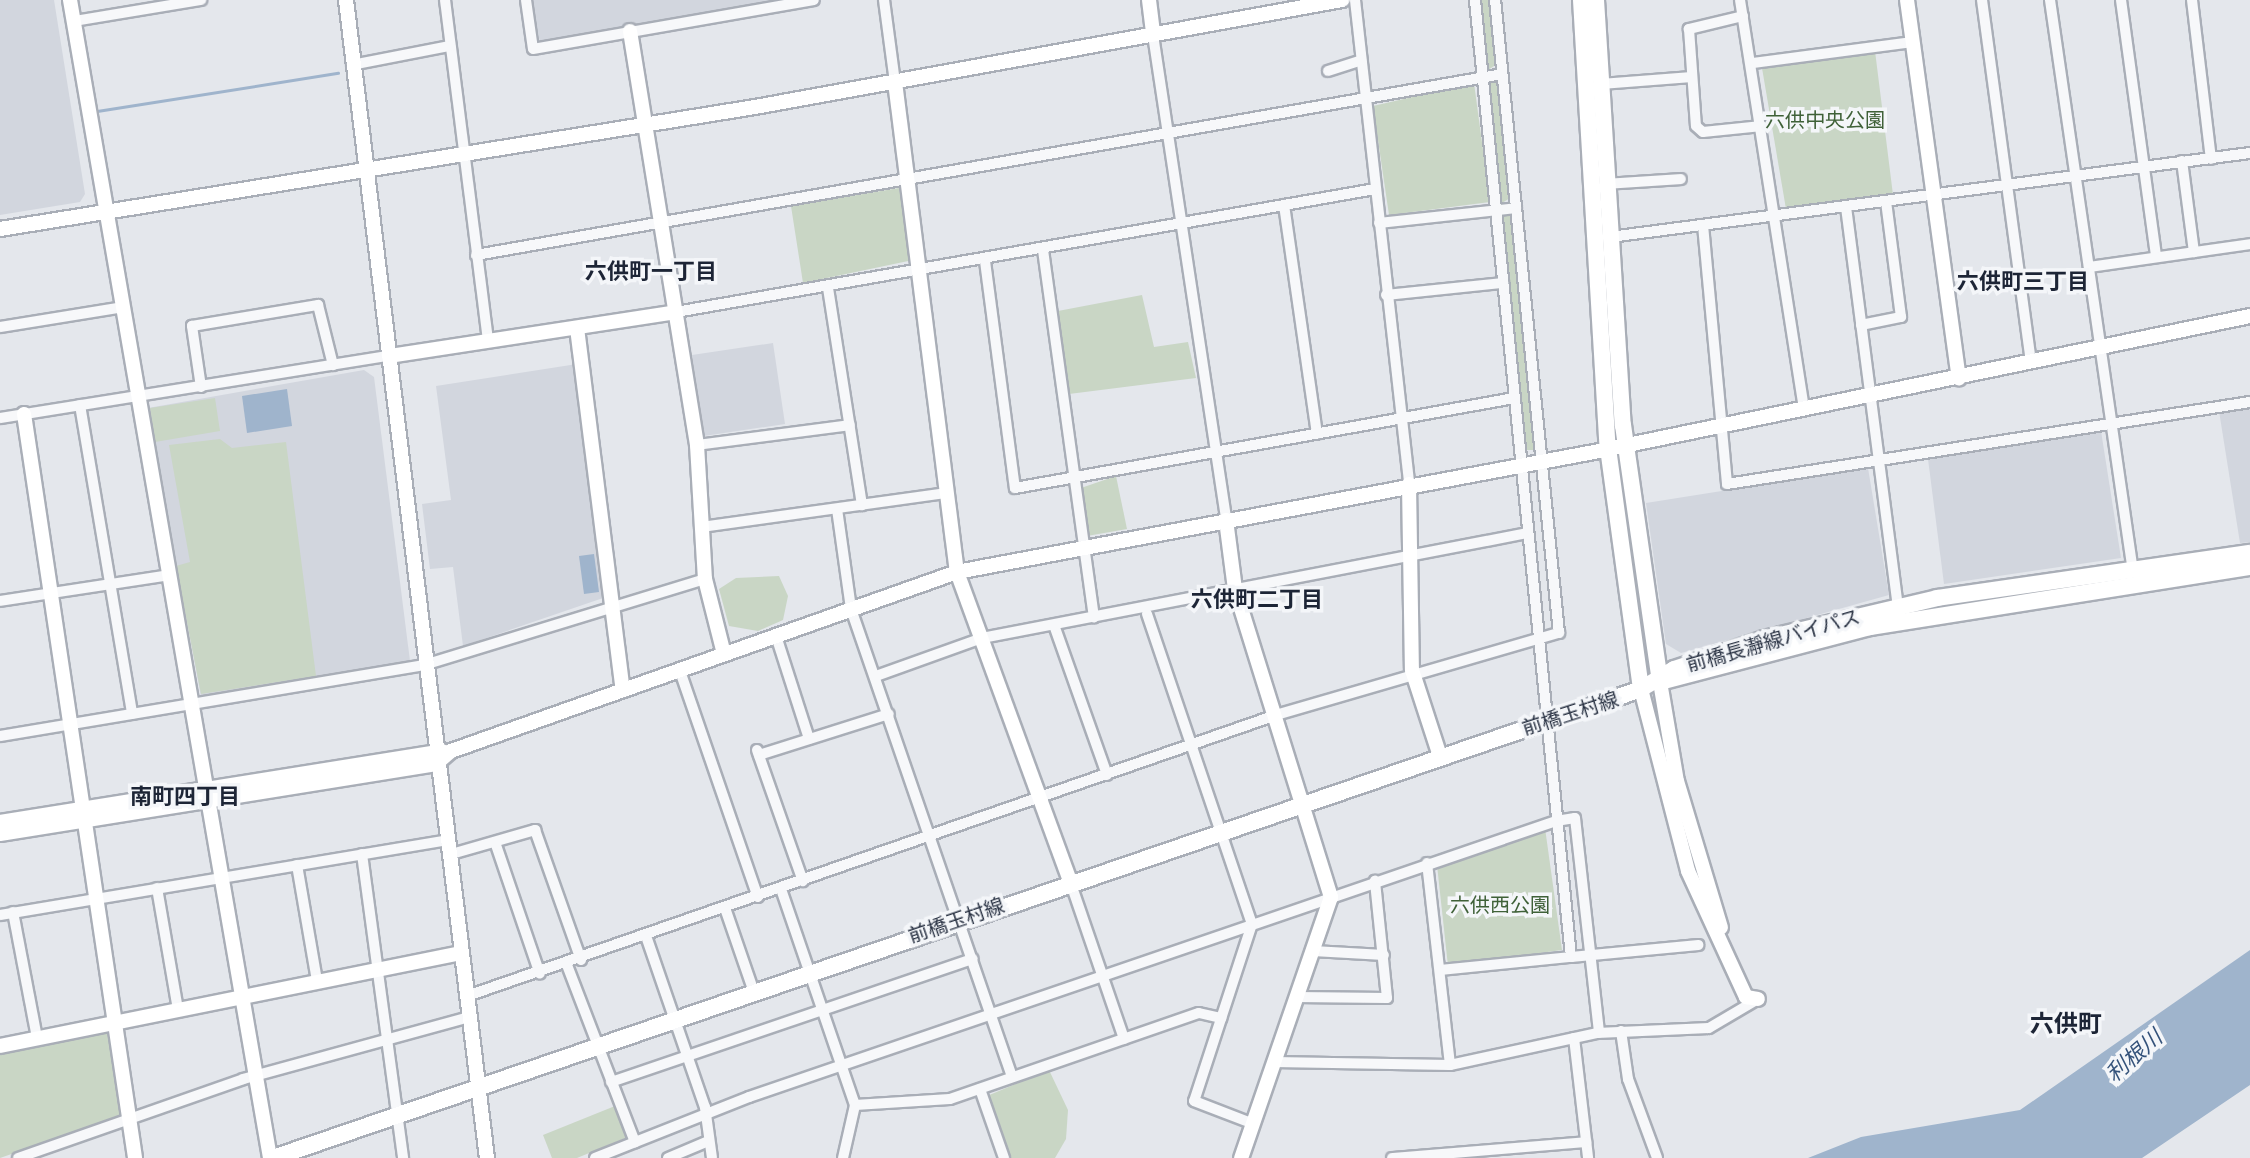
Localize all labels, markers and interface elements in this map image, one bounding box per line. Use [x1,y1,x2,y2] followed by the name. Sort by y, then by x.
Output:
[1765,107,1885,131] park label: 六供中央公園
[585,259,717,285] district label: 六供町一丁目
[1957,269,2089,295] district label: 六供町三丁目
[1191,587,1323,613] district label: 六供町二丁目
[1683,604,1863,676] street label: 前橋長瀞線バイパス
[1519,686,1621,740] street label: 前橋玉村線
[130,784,240,810] district label: 南町四丁目
[905,892,1007,948] street label: 前橋玉村線
[1450,892,1550,916] park label: 六供西公園
[2030,1010,2102,1038] district label: 六供町
[2100,1024,2168,1088] water label: 利根川

